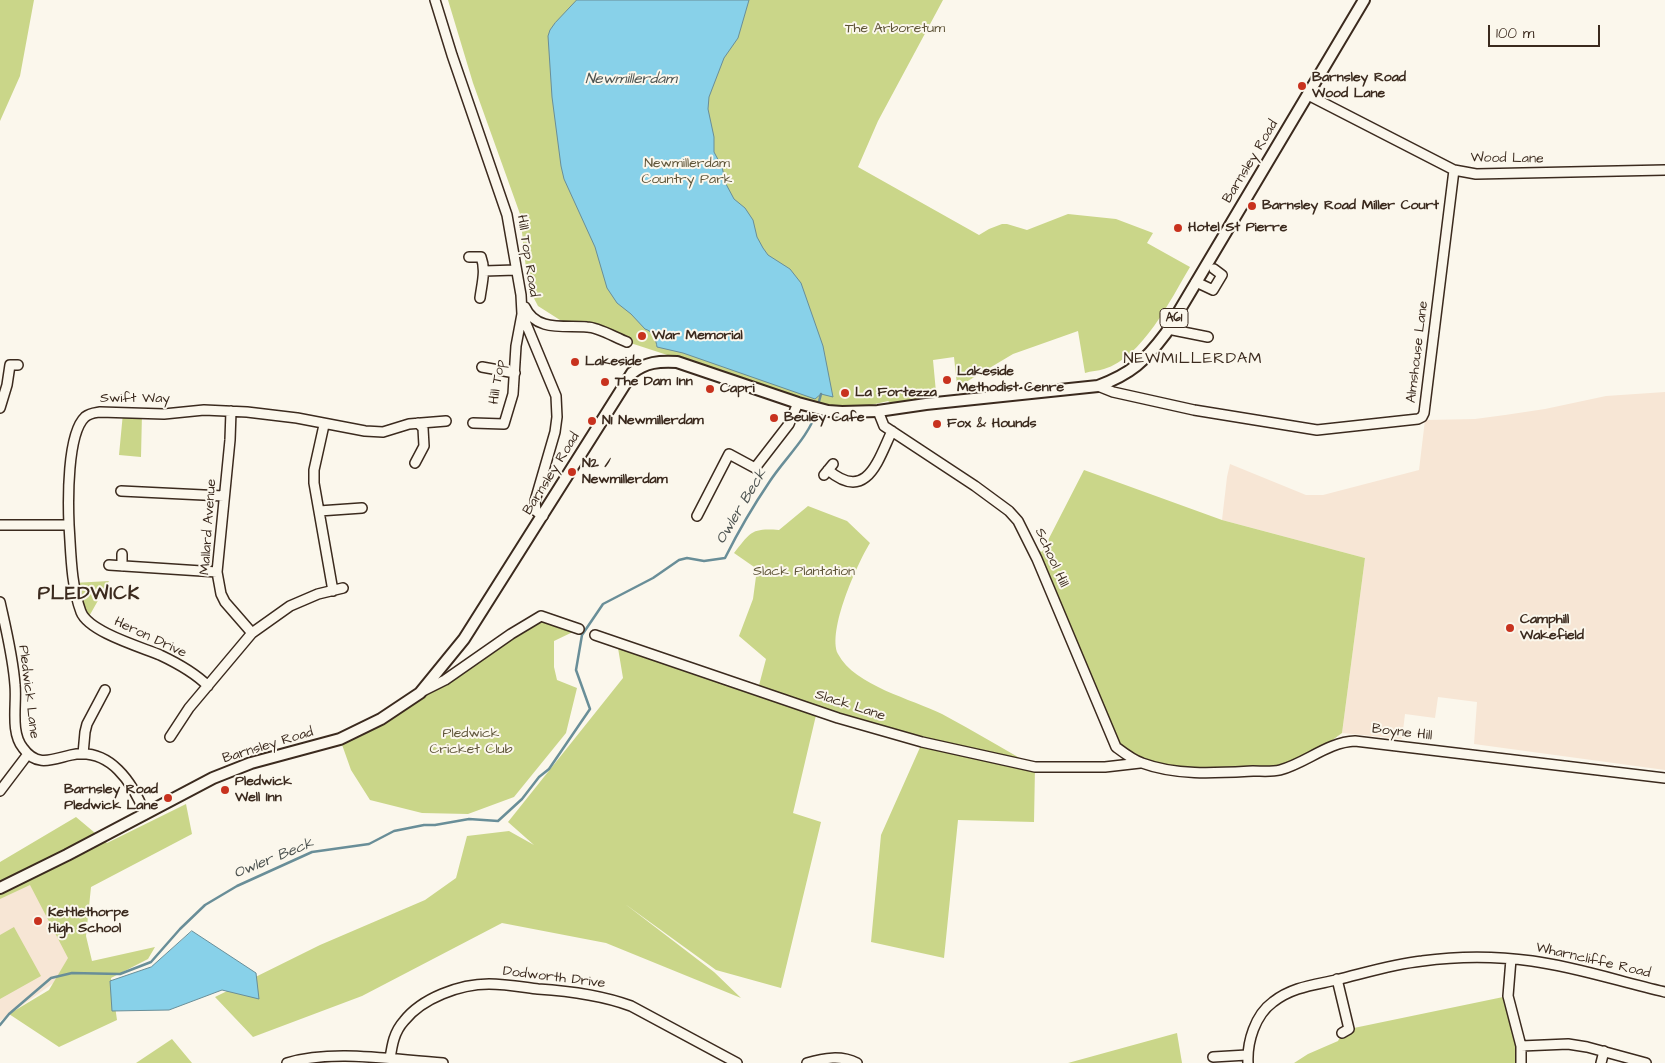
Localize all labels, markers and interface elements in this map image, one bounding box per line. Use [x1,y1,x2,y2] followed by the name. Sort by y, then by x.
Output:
[1490,15,1602,47] scale bar
[845,21,945,37] park label: The Arboretum
[1496,23,1535,44] text: 100 m
[1312,70,1406,102] place label: Barnsley Road Wood Lane
[585,71,677,89] water label: Newmillerdam
[1296,80,1308,92] marker: Barnsley Road Wood Lane
[1220,117,1282,207] street label: Barnsley Road
[1470,150,1544,168] street label: Wood Lane
[642,156,732,188] park label: Newmillerdam Country Park
[1262,198,1439,214] place label: Barnsley Road Miller Court
[1246,200,1258,212] marker: Barnsley Road Miller Court
[512,214,542,298] street label: Hill Top Road
[1188,220,1287,236] place label: Hotel St Pierre
[1172,222,1184,234] marker: Hotel St Pierre
[1403,300,1433,404] street label: Almshouse Lane
[1160,308,1188,328] road number: A61
[652,328,743,344] place label: War Memorial
[636,330,648,342] marker: War Memorial
[1122,350,1264,370] district label: NEWMILLERDAM
[585,354,642,370] place label: Lakeside
[569,356,581,368] marker: Lakeside
[486,358,510,406] street label: Hill Top
[957,364,1064,397] place label: Lakeside Methodist Cenre
[615,374,693,390] place label: The Dam Inn
[941,374,953,386] marker: Lakeside Methodist Cenre
[599,376,611,388] marker: The Dam Inn
[720,381,755,397] place label: Capri
[704,383,716,395] marker: Capri
[855,385,937,401] place label: La Fortezza
[839,387,851,399] marker: La Fortezza
[100,391,170,407] street label: Swift Way
[784,410,865,426] place label: Beuley Cafe
[768,412,780,424] marker: Beuley Cafe
[602,413,704,429] place label: N1 Newmillerdam
[586,415,598,427] marker: N1 Newmillerdam
[947,416,1036,432] place label: Fox & Hounds
[931,418,943,430] marker: Fox & Hounds
[520,430,584,518] street label: Barnsley Road
[582,456,668,488] place label: N2 / Newmillerdam
[566,466,578,478] marker: N2 / Newmillerdam
[713,466,771,548] water label: Owler Beck
[197,478,221,576] street label: Mallard Avenue
[1030,526,1072,590] street label: School Hill
[753,564,855,580] park label: Slack Plantation
[37,584,141,606] district label: PLEDWICK
[1520,612,1584,644] place label: Camphill Wakefield
[111,614,189,662] street label: Heron Drive
[1504,622,1516,634] marker: Camphill Wakefield
[14,644,42,740] street label: Pledwick Lane
[813,687,887,725] street label: Slack Lane
[1371,721,1433,745] street label: Boyne Hill
[221,724,315,768] street label: Barnsley Road
[429,726,513,759] park label: Pledwick Cricket Club
[235,774,292,806] place label: Pledwick Well Inn
[64,782,158,814] place label: Barnsley Road Pledwick Lane
[219,784,231,796] marker: Pledwick Well Inn
[162,792,174,804] marker: Barnsley Road Pledwick Lane
[231,835,317,883] water label: Owler Beck
[48,905,129,938] place label: Kettlethorpe High School
[32,915,44,927] marker: Kettlethorpe High School
[1534,940,1652,982] street label: Wharncliffe Road
[502,963,606,993] street label: Dodworth Drive

